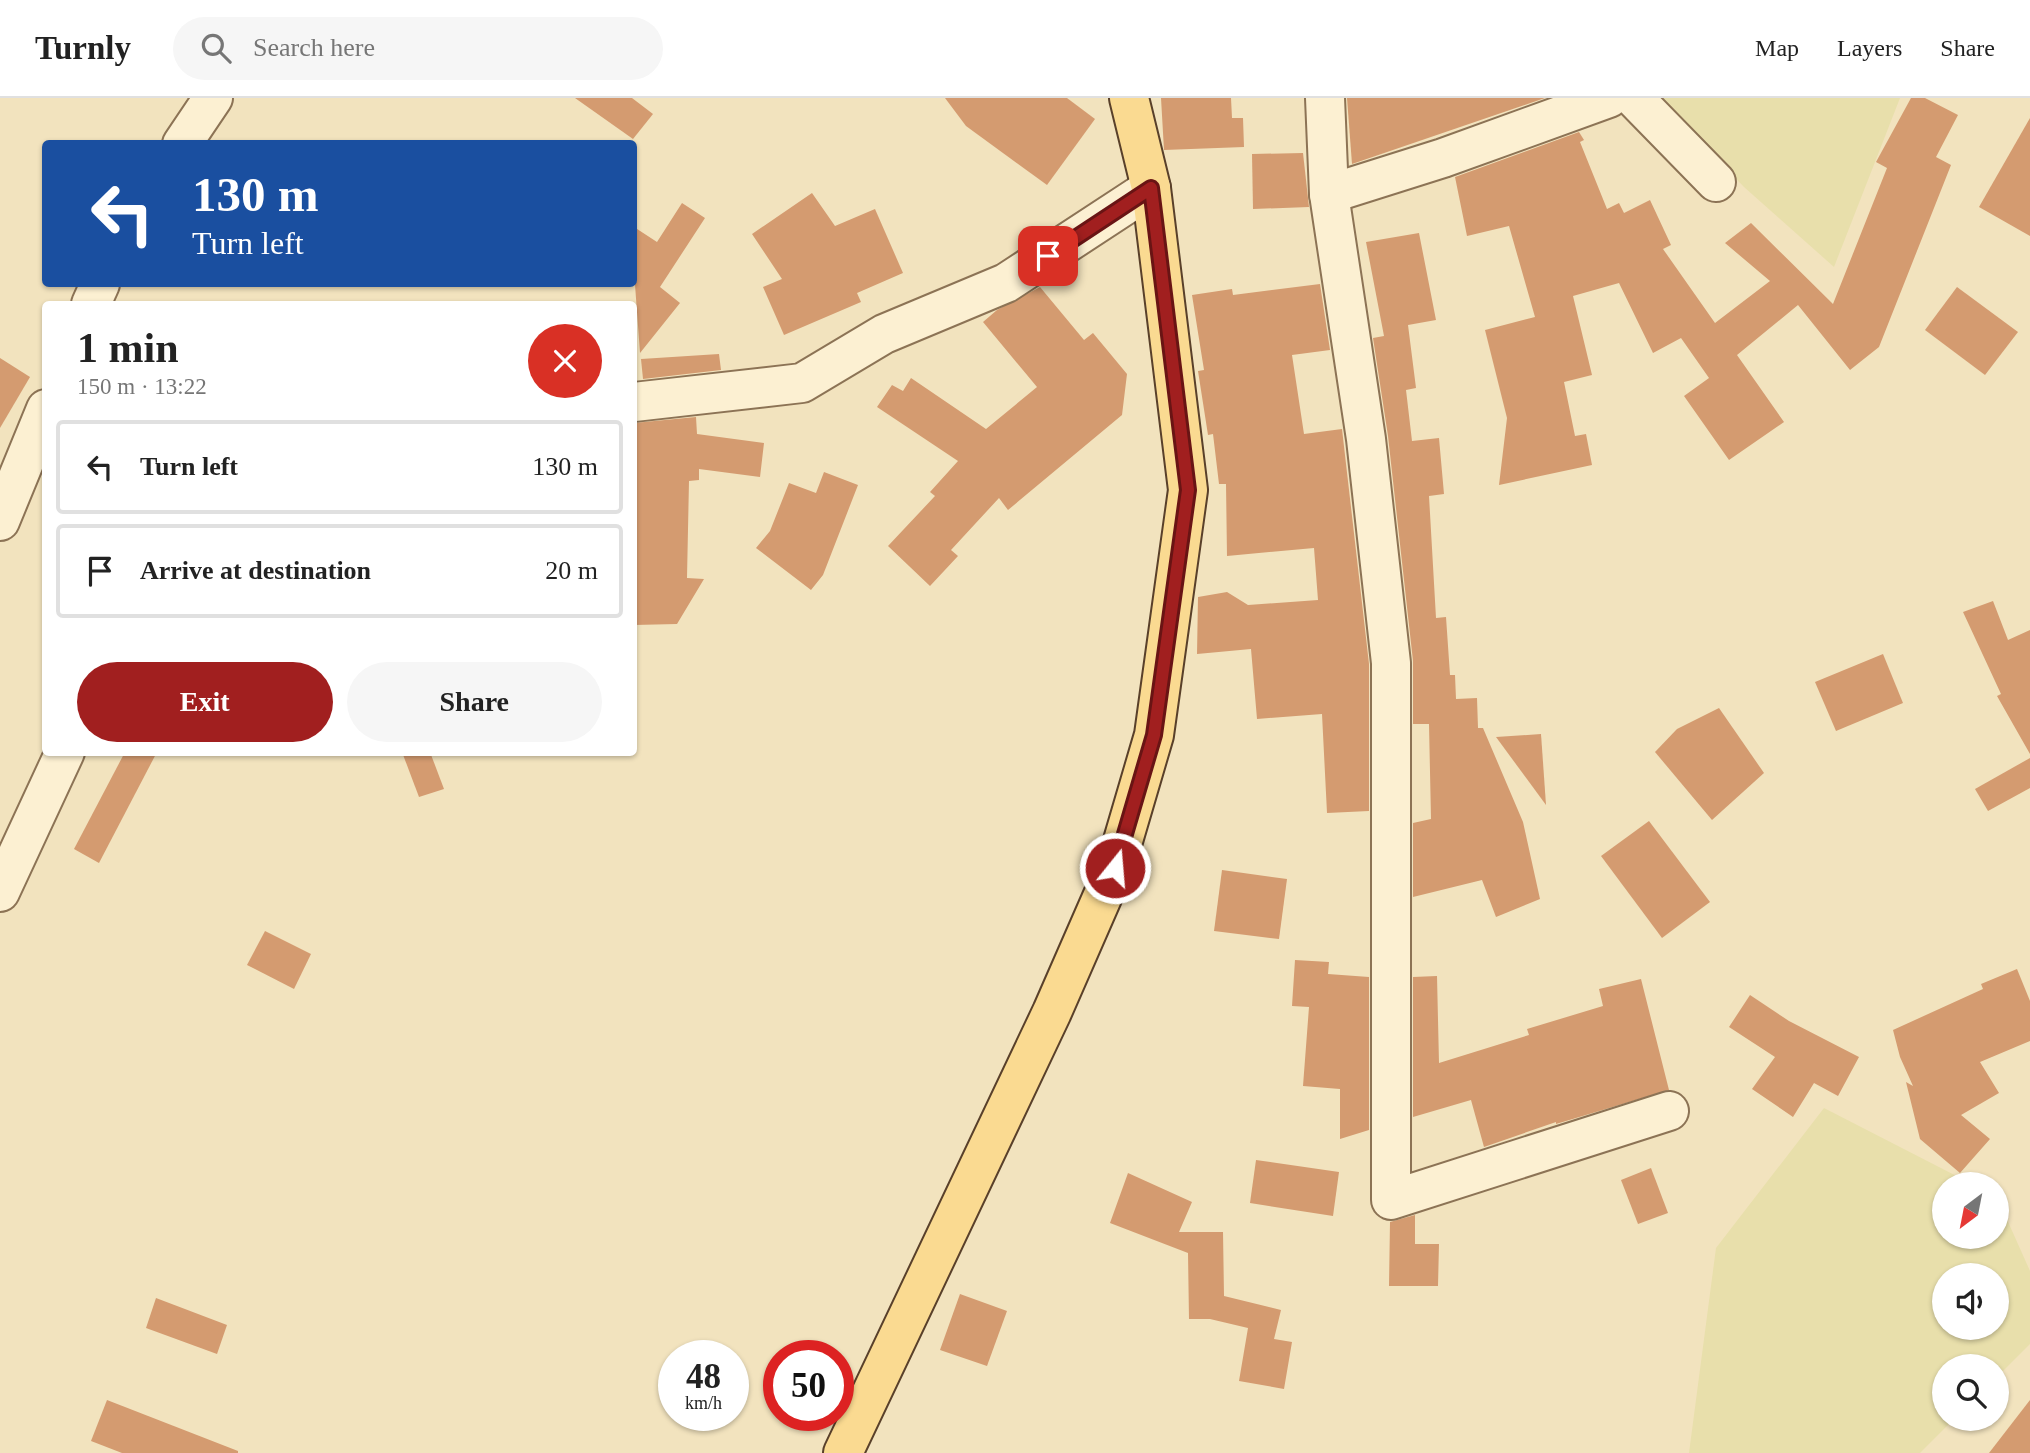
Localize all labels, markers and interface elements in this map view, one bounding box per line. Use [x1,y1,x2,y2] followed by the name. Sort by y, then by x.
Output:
[173,17,663,80] search box
[197,29,235,67] icon: search
[35,30,131,66] text: Turnly
[253,33,375,62] text: Search here
[1755,35,1799,61] text: Map
[1837,35,1902,61] text: Layers
[1940,35,1995,61] text: Share
[192,167,319,222] text: 130 m
[77,168,168,259] icon: left
[192,225,304,261] text: Turn left
[1018,226,1078,286] pin
[1029,237,1067,275] icon: arrive
[528,324,602,398] button: close
[77,325,179,371] text: 1 min
[77,374,207,399] text: 150 m · 13:22
[81,448,119,486] icon: left
[140,452,238,481] text: Turn left
[532,452,598,481] text: 130 m
[81,552,119,590] icon: arrive
[140,556,371,585] text: Arrive at destination
[545,556,598,585] text: 20 m
[77,662,333,742] button: Exit
[347,662,602,742] button: Share
[1078,831,1152,905] position arrow
[1932,1172,2009,1250] north arrow
[1932,1172,2009,1431] map controls
[1932,1263,2009,1340] button: sound
[763,1340,854,1431] speed limit sign: 50
[1932,1354,2009,1431] button: search
[686,1357,721,1396] text: 48
[685,1393,722,1413] text: km/h

